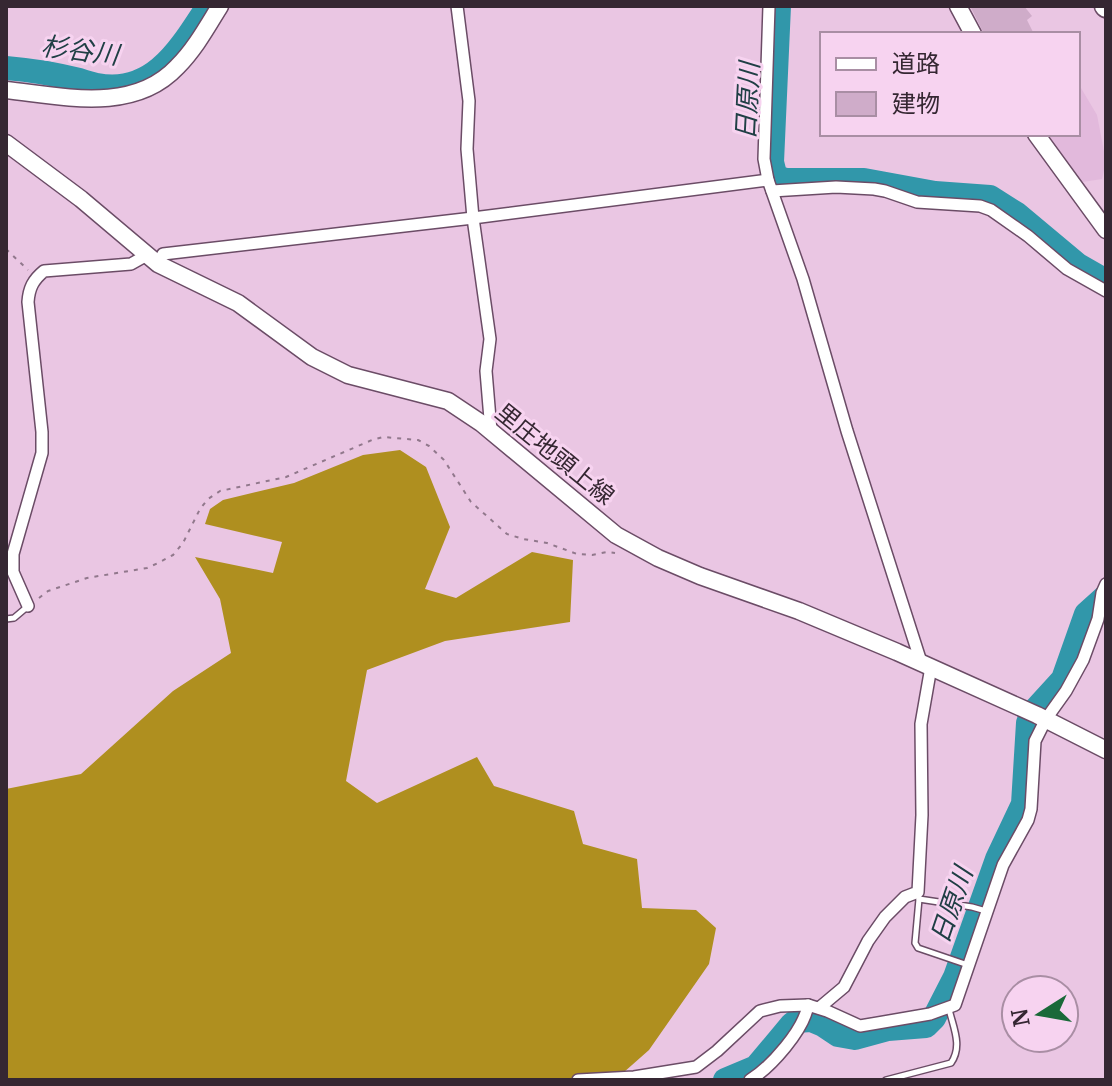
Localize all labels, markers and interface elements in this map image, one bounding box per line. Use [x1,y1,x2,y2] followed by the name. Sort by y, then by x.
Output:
[39,29,124,71] water label: 杉谷川
[820,32,1080,136] legend
[892,48,940,79] text: 道路
[728,58,766,141] water label: 日原川
[892,88,940,119] text: 建物
[489,397,621,511] street label: 里庄地頭上線
[923,860,980,947] water label: 日原川
[1000,974,1080,1054] north arrow
[1005,1006,1036,1029] text: N

